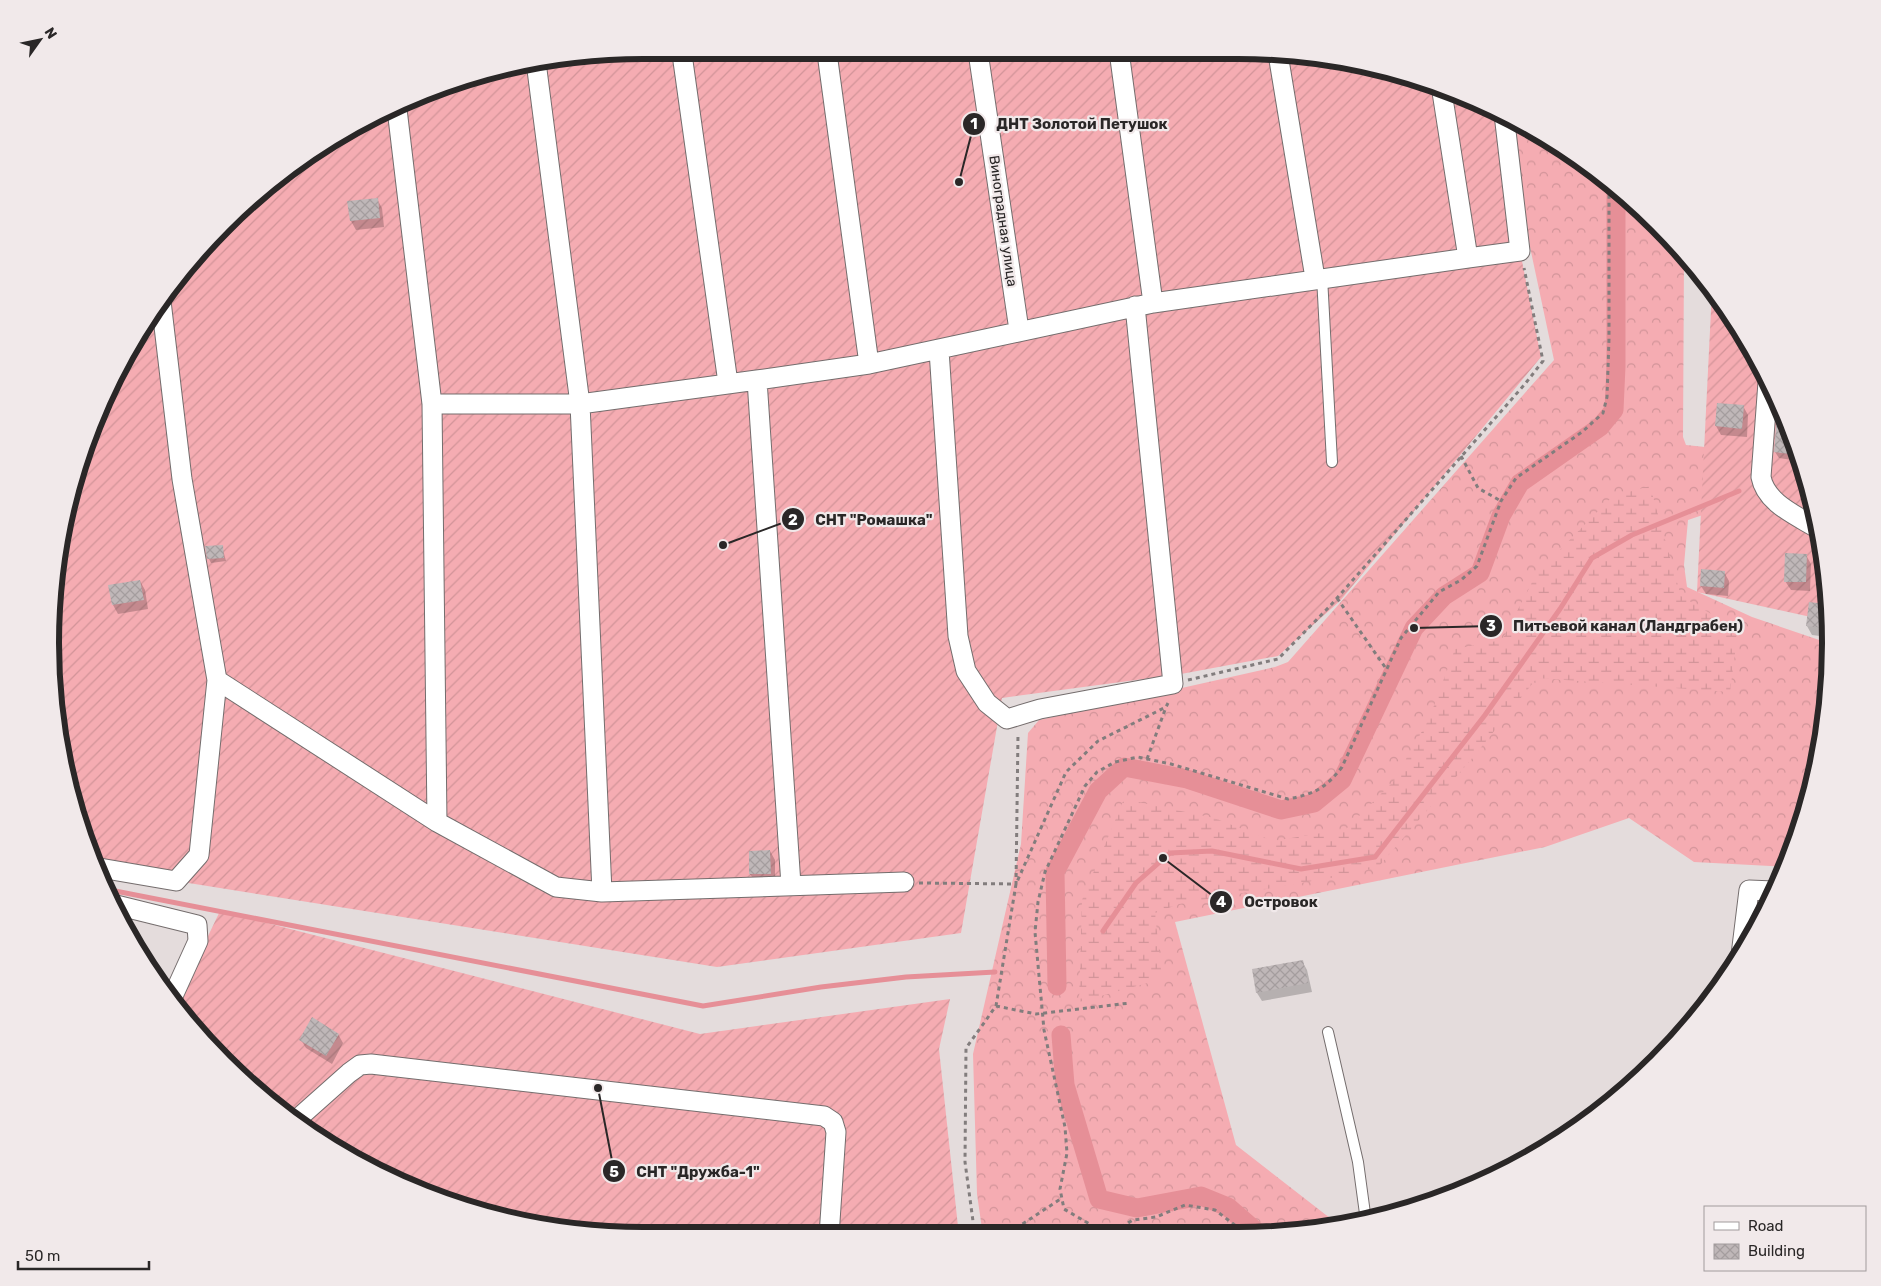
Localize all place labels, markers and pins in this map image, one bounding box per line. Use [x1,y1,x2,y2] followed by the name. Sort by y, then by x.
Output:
[961,109,1178,139] callout: ДНТ Золотой Петушок
[781,504,943,534] callout: СНТ "Ромашка"
[1478,611,1753,641] callout: Питьевой канал (Ландграбен)
[1209,887,1328,917] callout: Островок
[602,1156,770,1186] callout: СНТ "Дружба-1"

